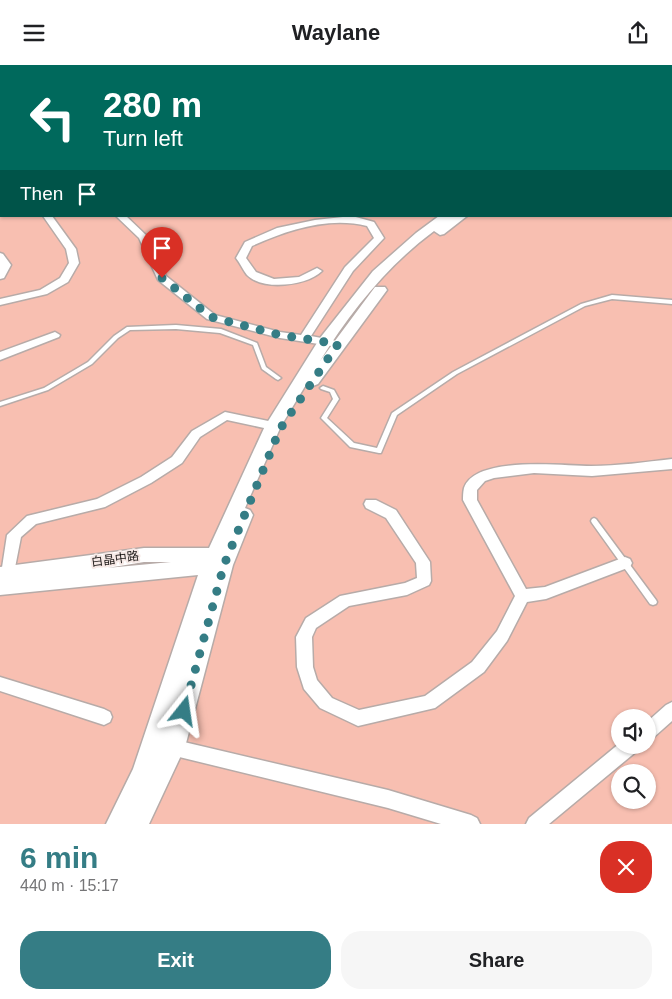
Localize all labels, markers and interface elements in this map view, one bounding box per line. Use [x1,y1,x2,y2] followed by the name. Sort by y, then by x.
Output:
[20,19,48,47] icon: menu
[624,19,652,47] icon: share
[292,20,380,45] text: Waylane
[20,85,85,150] icon: left
[103,85,202,124] text: 280 m
[103,126,183,151] text: Turn left
[73,180,101,208] icon: arrive
[20,183,63,204] text: Then
[141,227,183,278] pin
[148,234,176,262] icon: arrive
[90,549,140,569] street label: 白晶中路
[157,684,209,736] position arrow
[611,709,656,809] map controls
[611,709,656,754] button: sound
[611,764,656,809] button: search
[20,841,98,874] text: 6 min
[600,841,652,893] button: close
[20,877,119,894] text: 440 m · 15:17
[20,931,331,989] button: Exit
[341,931,652,989] button: Share

